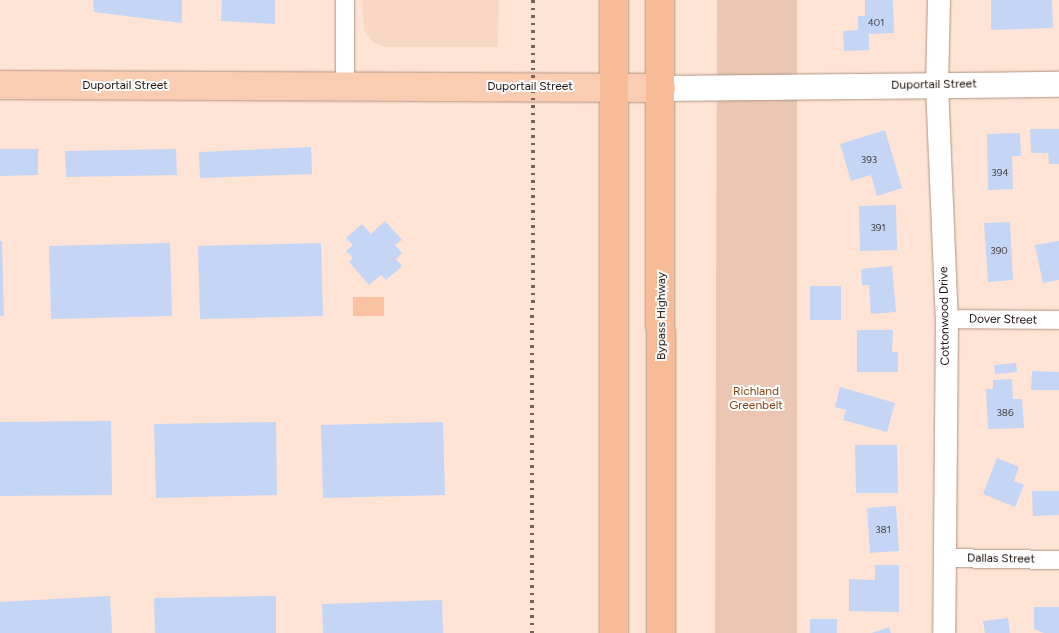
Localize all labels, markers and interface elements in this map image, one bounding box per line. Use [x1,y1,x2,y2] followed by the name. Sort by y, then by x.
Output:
[868,17,884,29] house number: 401
[891,77,977,93] street label: Duportail Street
[82,79,168,93] street label: Duportail Street
[487,80,573,94] street label: Duportail Street
[861,154,877,166] house number: 393
[991,167,1009,179] house number: 394
[870,222,886,234] house number: 391
[990,245,1008,257] house number: 390
[937,266,953,366] street label: Cottonwood Drive
[655,272,669,360] street label: Bypass Highway
[969,312,1037,328] street label: Dover Street
[729,385,783,413] park label: Richland Greenbelt
[996,407,1014,419] house number: 386
[875,524,891,536] house number: 381
[967,551,1035,567] street label: Dallas Street

